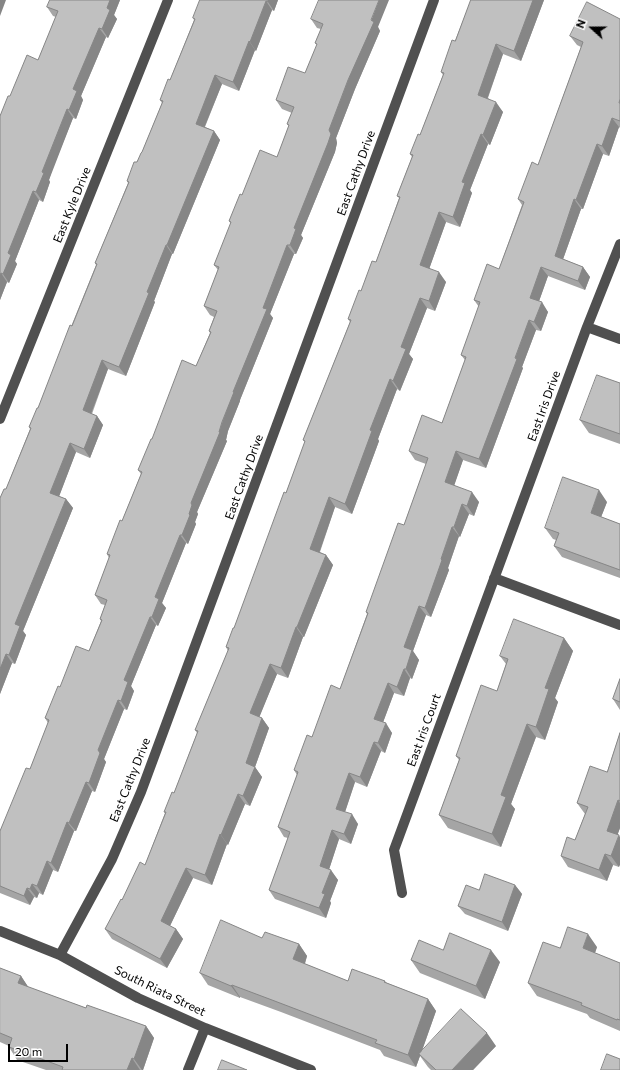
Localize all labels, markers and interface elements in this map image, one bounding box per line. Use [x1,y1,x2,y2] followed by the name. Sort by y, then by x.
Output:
[572,8,612,48] north arrow
[573,17,588,30] text: N
[334,128,378,218] street label: East Cathy Drive
[50,165,94,245] street label: East Kyle Drive
[525,369,563,443] street label: East Iris Drive
[222,432,266,522] street label: East Cathy Drive
[404,691,444,769] street label: East Iris Court
[107,736,153,824] street label: East Cathy Drive
[112,963,208,1019] street label: South Riata Street
[10,1036,70,1062] scale bar
[15,1044,42,1058] text: 20 m

